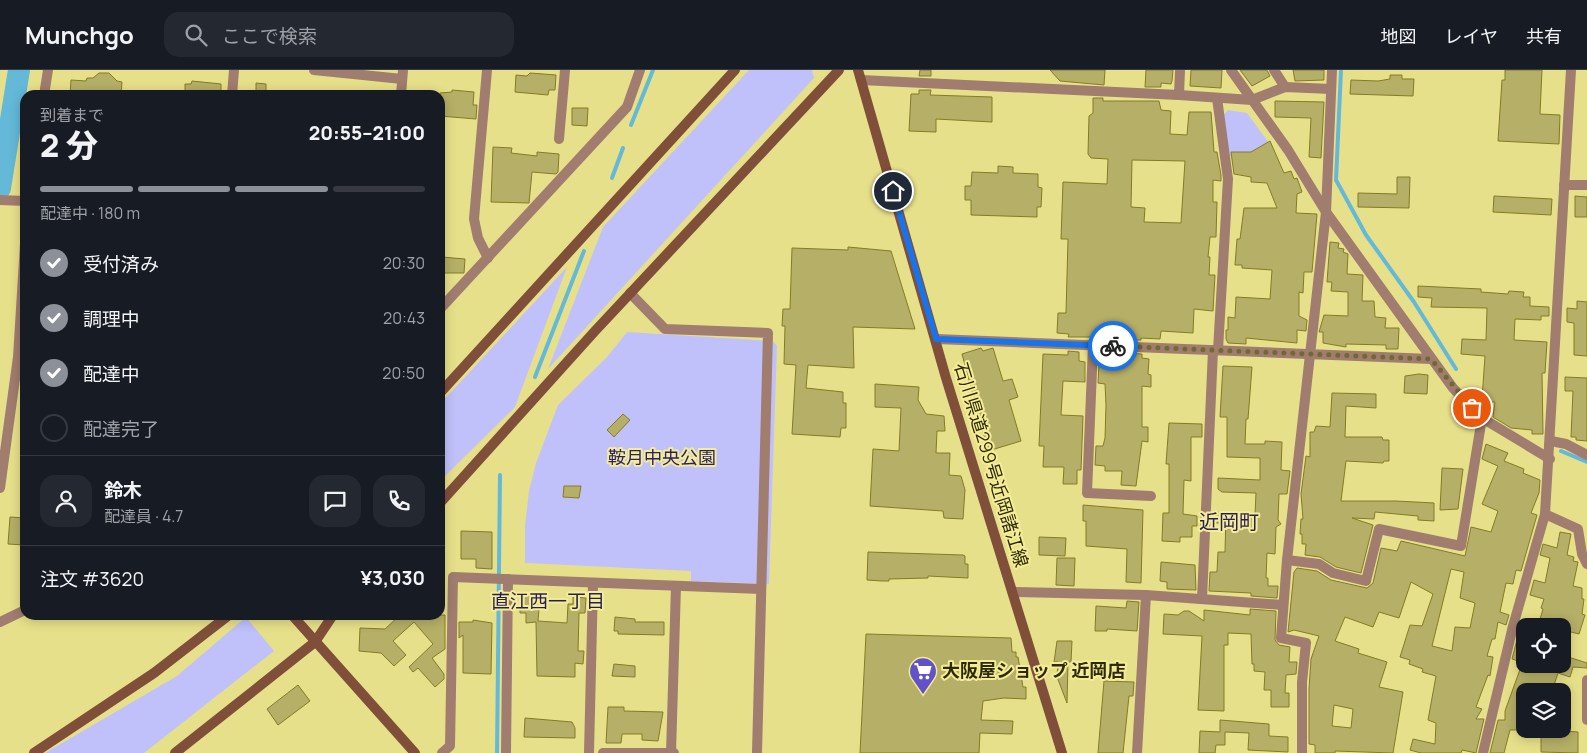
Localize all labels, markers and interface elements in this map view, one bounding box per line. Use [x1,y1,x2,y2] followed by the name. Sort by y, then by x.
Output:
[164,12,514,57] search box
[25,18,134,51] text: Munchgo
[182,21,210,49] icon: search
[222,23,317,49] text: ここで検索
[1381,24,1417,48] text: 地図
[1445,24,1498,48] text: レイヤ
[1526,24,1562,48] text: 共有
[40,104,104,126] text: 到着まで
[309,120,425,146] text: 20:55–21:00
[40,123,98,167] text: 2 分
[872,170,914,212] pin
[879,177,907,205] icon: home
[40,202,140,224] text: 配達中 · 180 m
[40,249,68,277] icon: check
[83,251,159,277] text: 受付済み
[383,252,425,274] text: 20:30
[40,304,68,332] icon: check
[83,306,140,332] text: 調理中
[383,307,425,329] text: 20:43
[1088,321,1138,371] courier
[1099,332,1127,360] icon: bike
[40,359,68,387] icon: check
[949,360,1035,570] street label: 石川県道299号近岡諸江線
[83,361,140,387] text: 配達中
[382,362,425,384] text: 20:50
[1451,387,1493,429] pin
[1458,394,1486,422] icon: bag
[83,416,159,442] text: 配達完了
[608,445,716,469] park label: 鞍月中央公園
[40,475,92,527] button: person
[309,475,361,527] button: chat
[373,475,425,527] button: phone
[104,477,142,503] text: 鈴木
[104,505,183,527] text: 配達員 · 4.7
[1199,508,1259,535] district label: 近岡町
[361,565,425,591] text: ¥3,030
[40,566,144,592] text: 注文 #3620
[491,588,605,614] district label: 直江西一丁目
[1516,618,1571,738] map controls
[1516,618,1571,673] button: locate
[908,656,938,695] supermarket icon: 大阪屋ショップ 近岡店
[942,658,1126,682] place label: 大阪屋ショップ 近岡店
[1516,683,1571,738] button: layers

